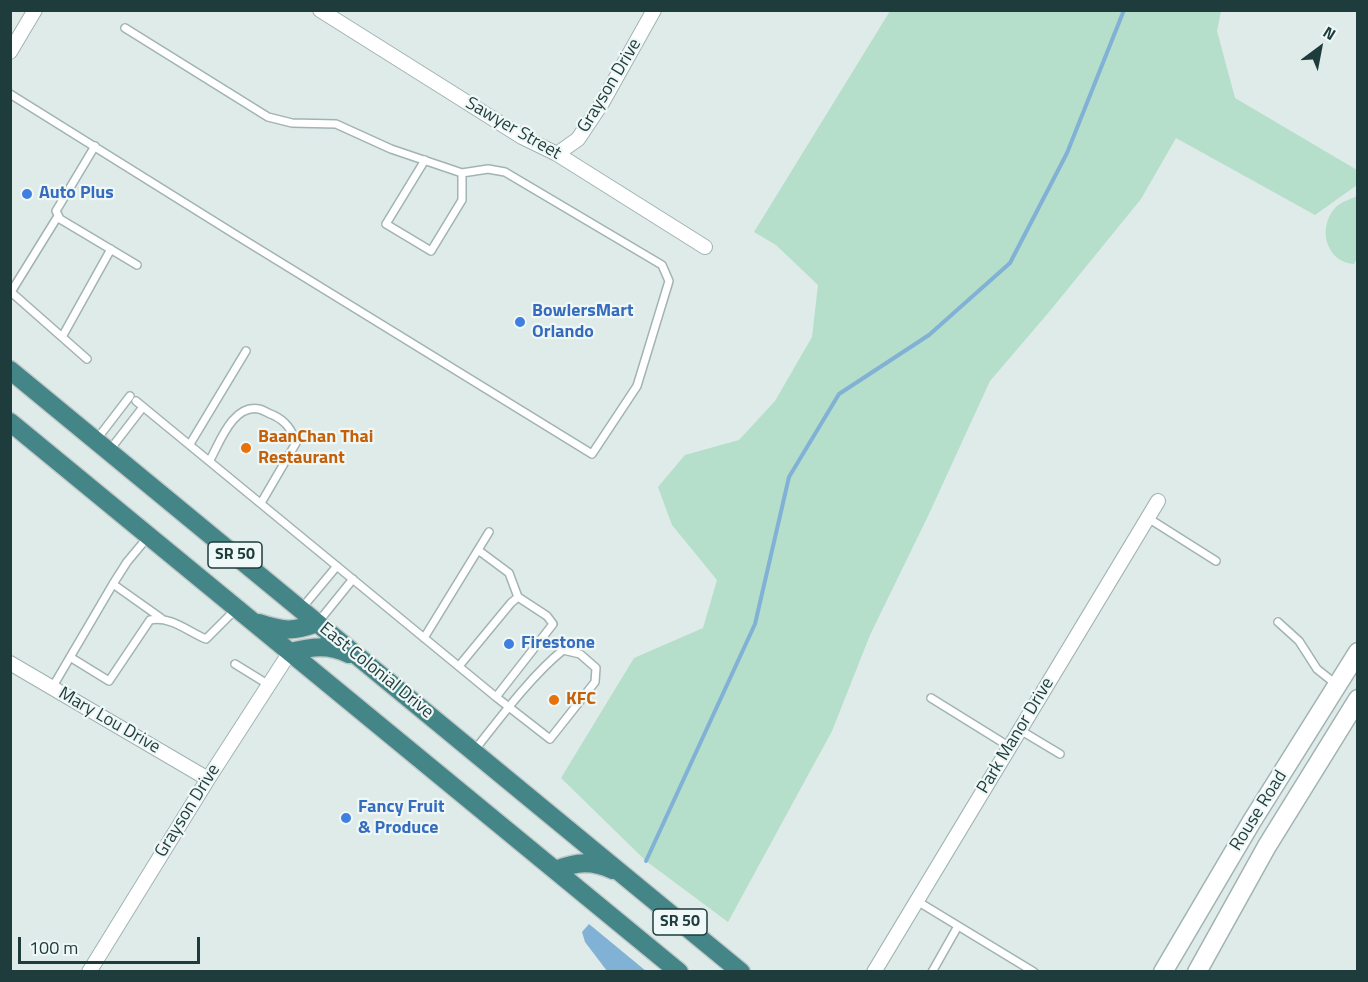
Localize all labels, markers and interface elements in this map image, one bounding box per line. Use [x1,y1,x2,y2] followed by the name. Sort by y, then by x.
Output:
[1290,18,1350,78] north arrow
[1318,20,1341,46] text: N
[574,35,646,137] street label: Grayson Drive
[461,93,565,165] street label: Sawyer Street
[39,183,114,205] place label: Auto Plus
[20,187,34,201] marker: Auto Plus
[532,301,634,344] place label: BowlersMart Orlando
[513,315,527,329] marker: BowlersMart Orlando
[258,427,373,470] place label: BaanChan Thai Restaurant
[239,441,253,455] marker: BaanChan Thai Restaurant
[208,542,262,568] road number: SR 50
[315,618,437,724] street label: East Colonial Drive
[521,633,595,655] place label: Firestone
[502,637,516,651] marker: Firestone
[973,674,1059,798] street label: Park Manor Drive
[54,683,164,759] street label: Mary Lou Drive
[566,689,596,711] place label: KFC
[547,693,561,707] marker: KFC
[151,760,225,862] street label: Grayson Drive
[1226,767,1292,855] street label: Rouse Road
[358,797,444,840] place label: Fancy Fruit & Produce
[339,811,353,825] marker: Fancy Fruit & Produce
[653,909,707,935] road number: SR 50
[21,925,202,963] scale bar
[29,934,78,961] text: 100 m

